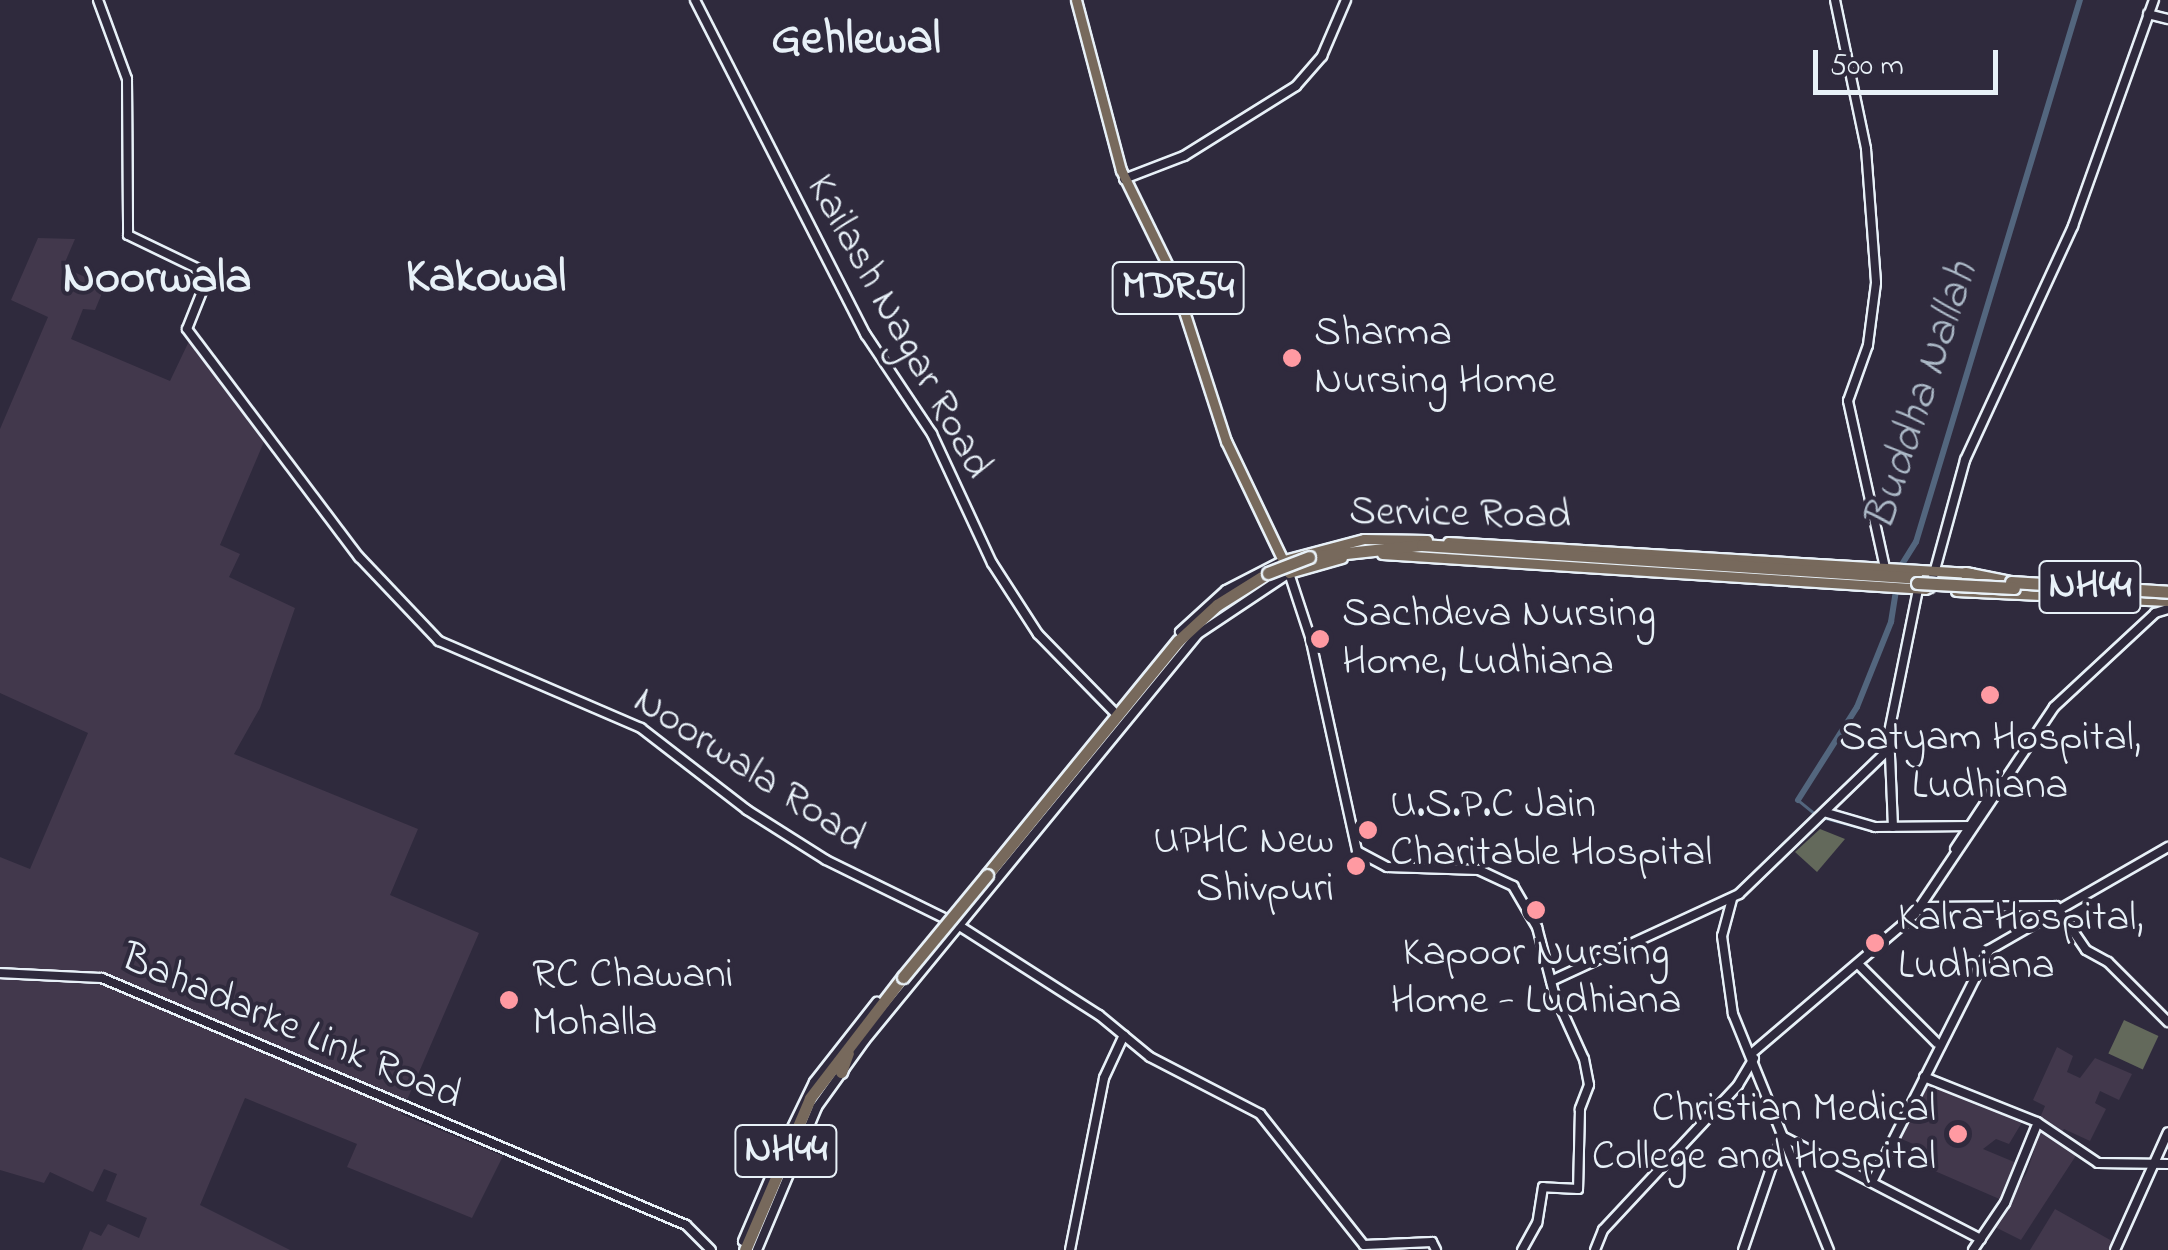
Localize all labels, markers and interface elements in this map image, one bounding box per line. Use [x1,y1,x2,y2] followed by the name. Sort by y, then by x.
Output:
[771,12,941,70] district label: Gehlewal
[1818,30,2003,92] scale bar
[1830,45,1904,89] text: 500 m
[794,166,1002,488] street label: Kailash Nagar Road
[406,250,566,308] district label: Kakowal
[63,251,251,309] district label: Noorwala
[1110,253,1246,323] road number: MDR54
[1854,256,1992,538] water label: Buddha Nallah
[1314,309,1556,408] place label: Sharma Nursing Home
[1279,345,1305,371] marker: Sharma Nursing Home
[1349,488,1571,542] street label: Service Road
[2038,552,2142,622] road number: NH44
[1342,590,1656,688] place label: Sachdeva Nursing Home, Ludhiana
[1307,626,1333,652] marker: Sachdeva Nursing Home, Ludhiana
[623,676,875,864] street label: Noorwala Road
[1977,682,2003,708] marker: Satyam Hospital, Ludhiana
[1839,714,2141,812] place label: Satyam Hospital, Ludhiana
[1390,781,1712,879] place label: U.S.P.C Jain Charitable Hospital
[1153,817,1334,916] place label: UPHC New Shivpuri
[1355,817,1381,843] marker: U.S.P.C Jain Charitable Hospital
[1343,853,1369,879] marker: UPHC New Shivpuri
[1898,894,2143,992] place label: Kalra Hospital, Ludhiana
[1523,897,1549,923] marker: Kapoor Nursing Home - Ludhiana
[1390,929,1682,1028] place label: Kapoor Nursing Home - Ludhiana
[1862,930,1888,956] marker: Kalra Hospital, Ludhiana
[113,934,469,1122] street label: Bahadarke Link Road
[532,951,733,1050] place label: RC Chawani Mohalla
[496,987,522,1013] marker: RC Chawani Mohalla
[1592,1085,1936,1184] place label: Christian Medical College and Hospital
[734,1116,838,1186] road number: NH44
[1945,1121,1971,1147] marker: Christian Medical College and Hospital

